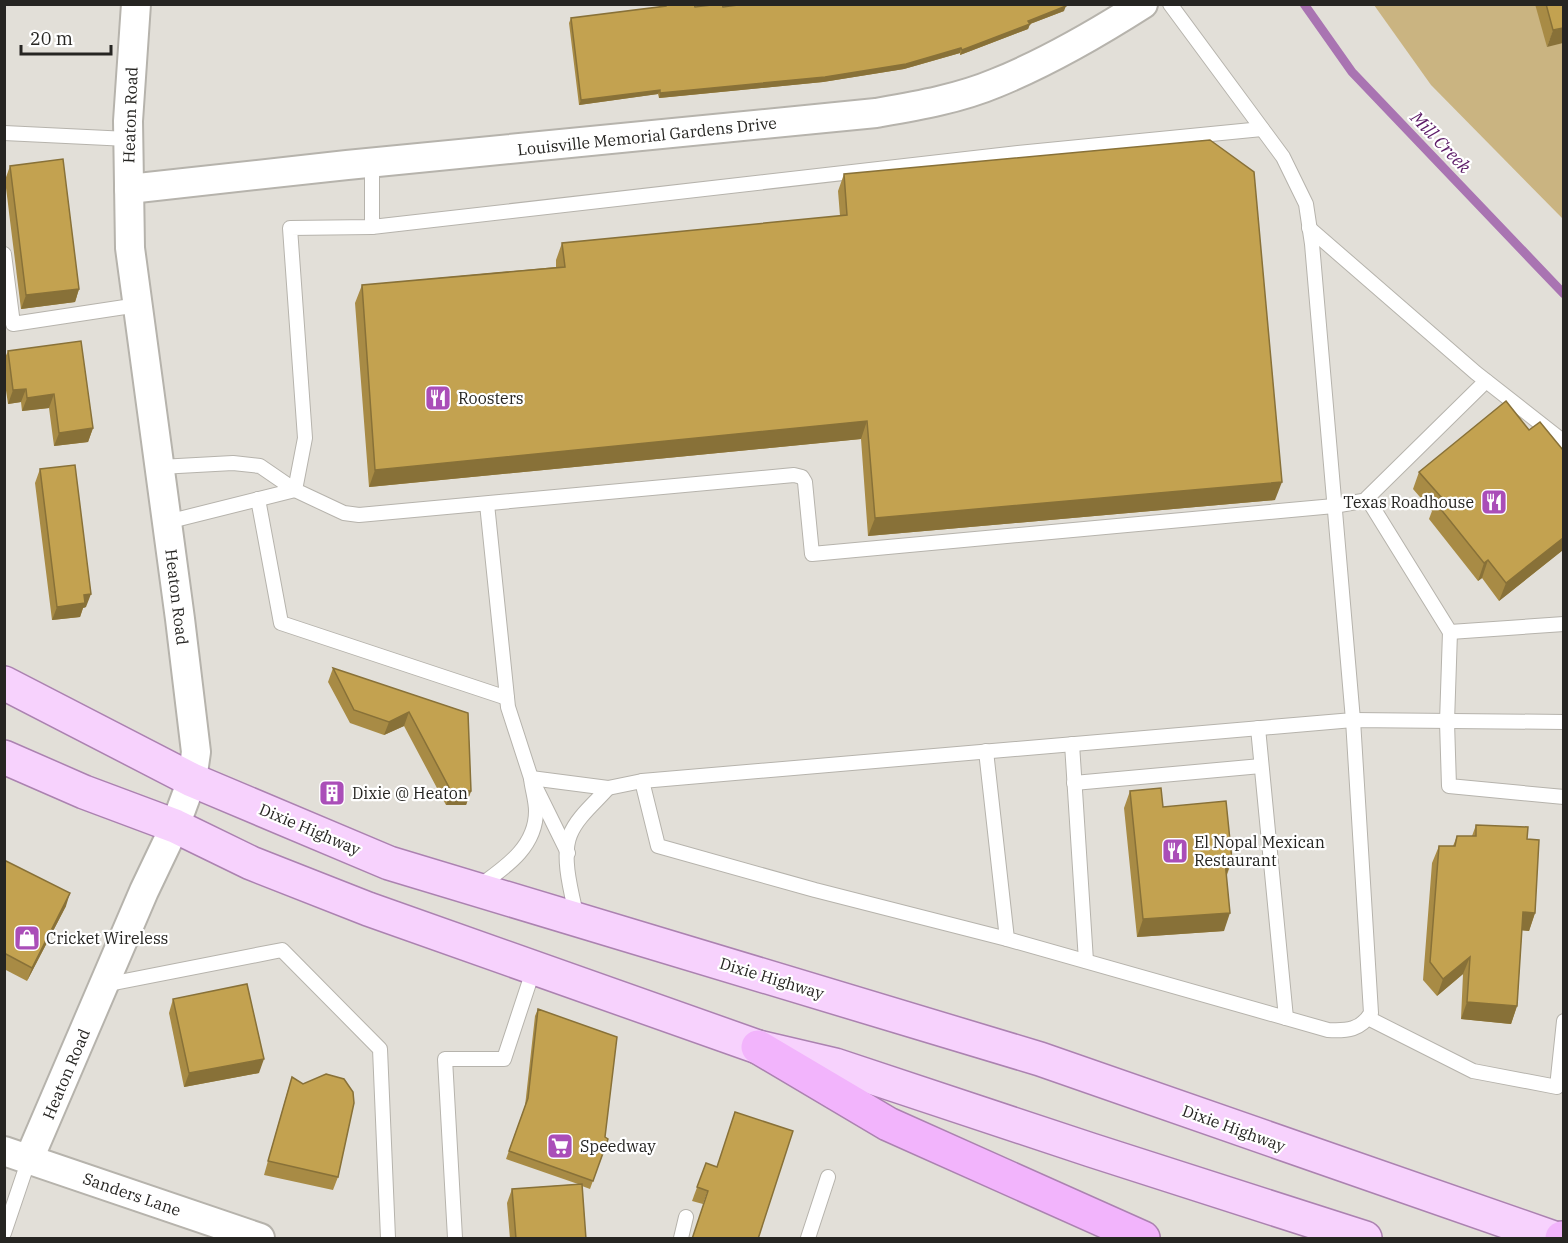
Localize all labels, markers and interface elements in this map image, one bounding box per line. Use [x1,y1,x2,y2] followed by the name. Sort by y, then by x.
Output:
[21,18,111,56] scale bar
[30,27,73,50] text: 20 m
[118,66,142,164] street label: Heaton Road
[1405,105,1477,178] water label: Mill Creek
[516,112,778,160] street label: Louisville Memorial Gardens Drive
[423,383,453,413] restaurant icon: Roosters
[458,388,524,408] place label: Roosters
[1479,487,1509,517] restaurant icon: Texas Roadhouse
[1343,492,1474,512] place label: Texas Roadhouse
[161,548,193,646] street label: Heaton Road
[317,778,347,808] building icon: Dixie @ Heaton
[352,783,468,803] place label: Dixie @ Heaton
[256,799,364,860] street label: Dixie Highway
[1194,832,1325,870] place label: El Nopal Mexican Restaurant
[1160,836,1190,866] restaurant icon: El Nopal Mexican Restaurant
[12,923,42,953] shop icon: Cricket Wireless
[46,928,168,948] place label: Cricket Wireless
[717,953,827,1004] street label: Dixie Highway
[38,1025,94,1122] street label: Heaton Road
[1180,1100,1289,1156] street label: Dixie Highway
[545,1131,575,1161] supermarket icon: Speedway
[580,1136,656,1156] place label: Speedway
[80,1168,184,1220] street label: Sanders Lane

